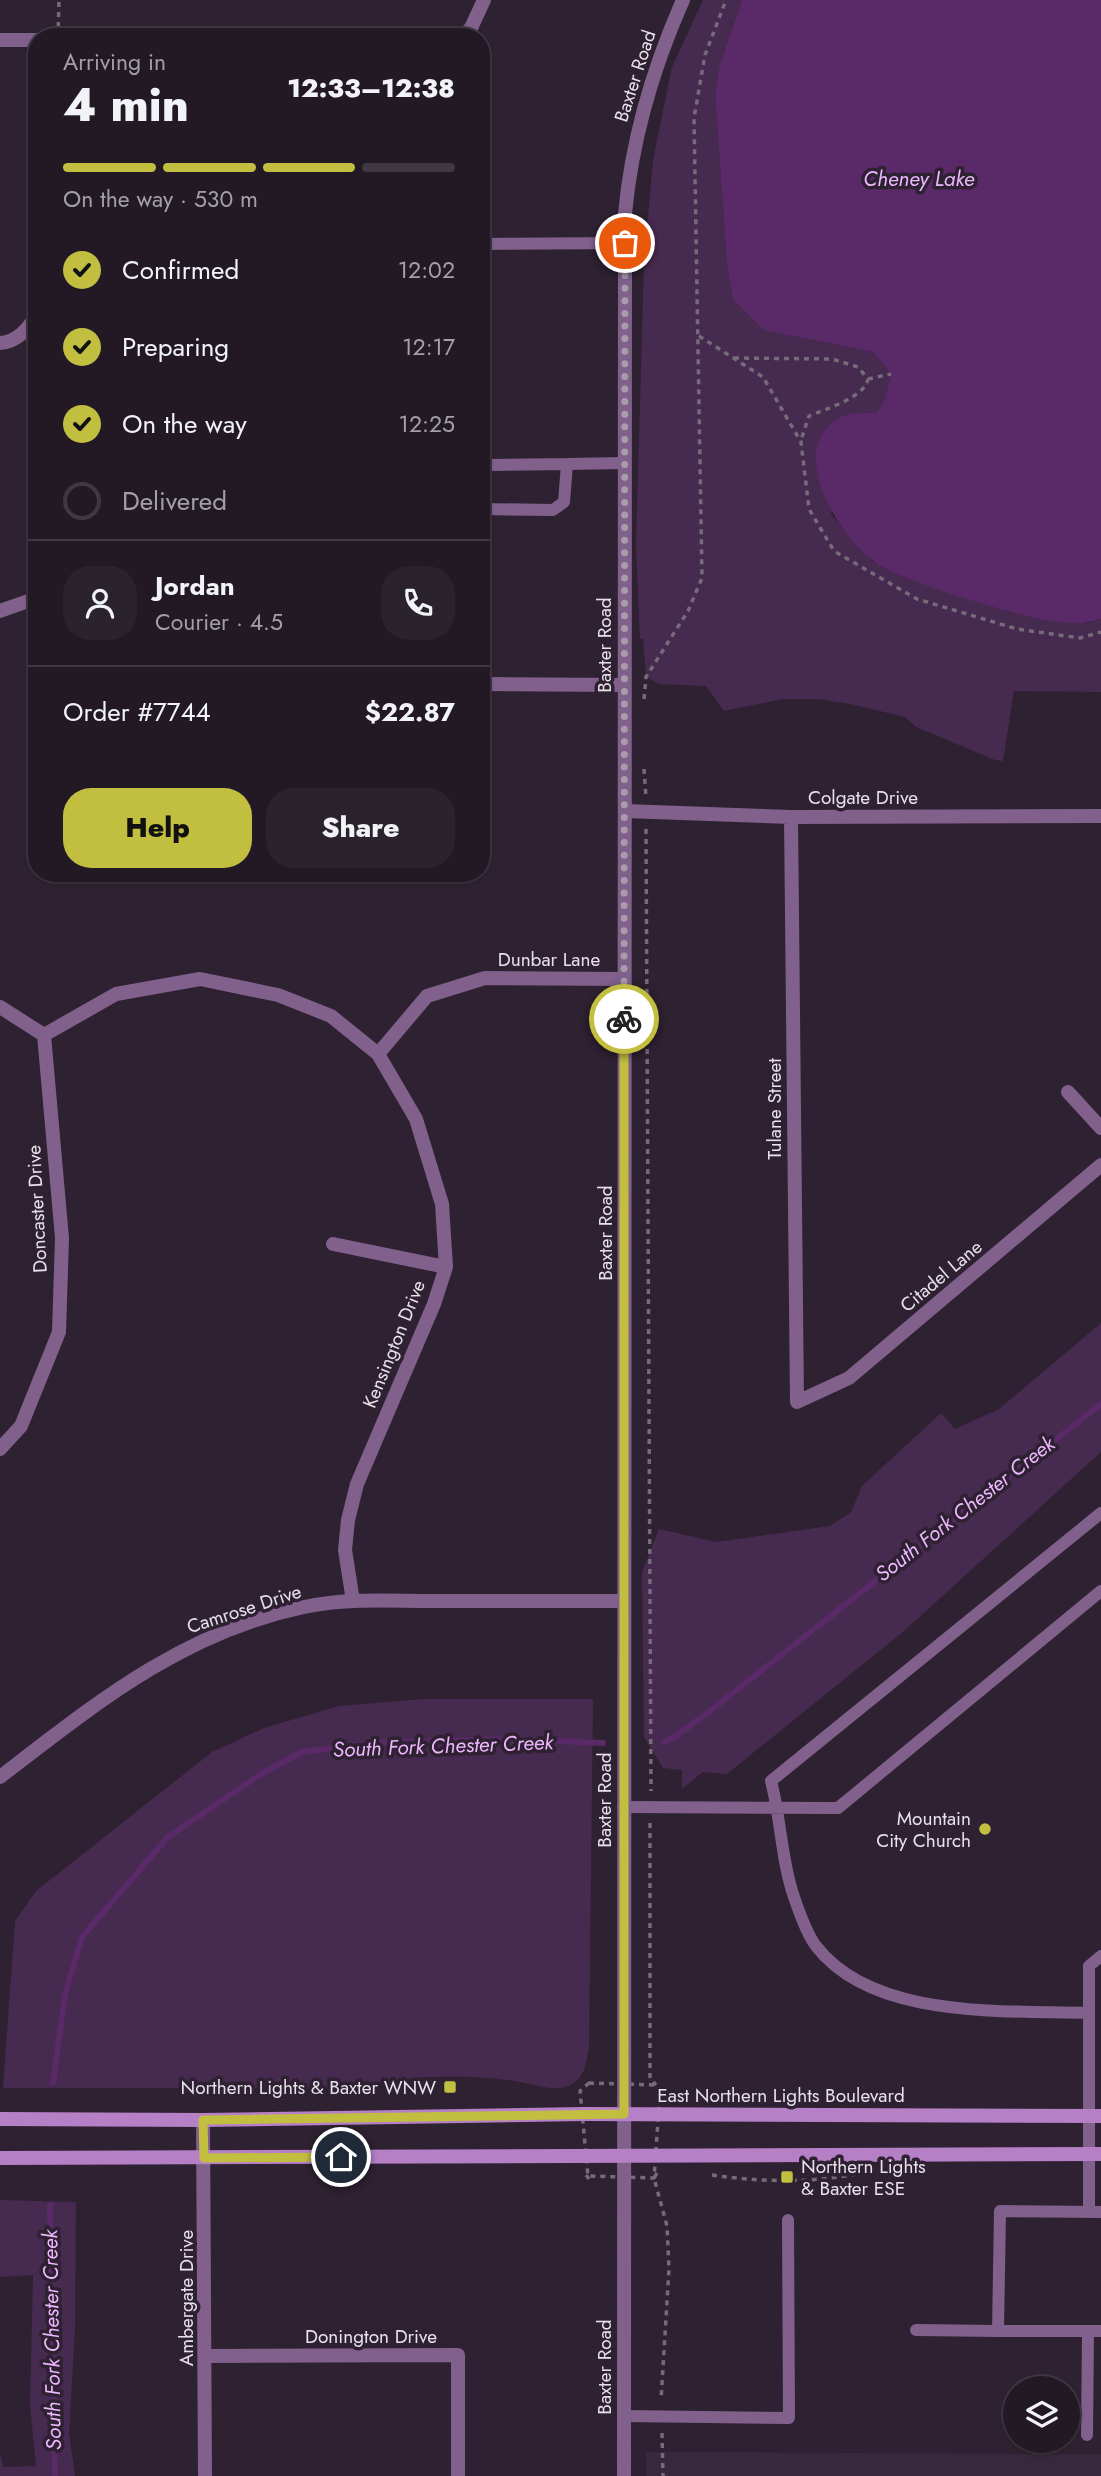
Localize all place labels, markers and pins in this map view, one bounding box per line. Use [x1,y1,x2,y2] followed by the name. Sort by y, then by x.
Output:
[595,213,655,273] pin
[876,1805,971,1854] place label: Mountain City Church
[977,1821,993,1837] marker: Mountain City Church
[181,2074,436,2101] place label: Northern Lights & Baxter WNW
[442,2079,458,2095] marker: Northern Lights & Baxter WNW
[311,2127,371,2187] pin
[801,2153,926,2202] place label: Northern Lights & Baxter ESE
[779,2169,795,2185] marker: Northern Lights & Baxter ESE

